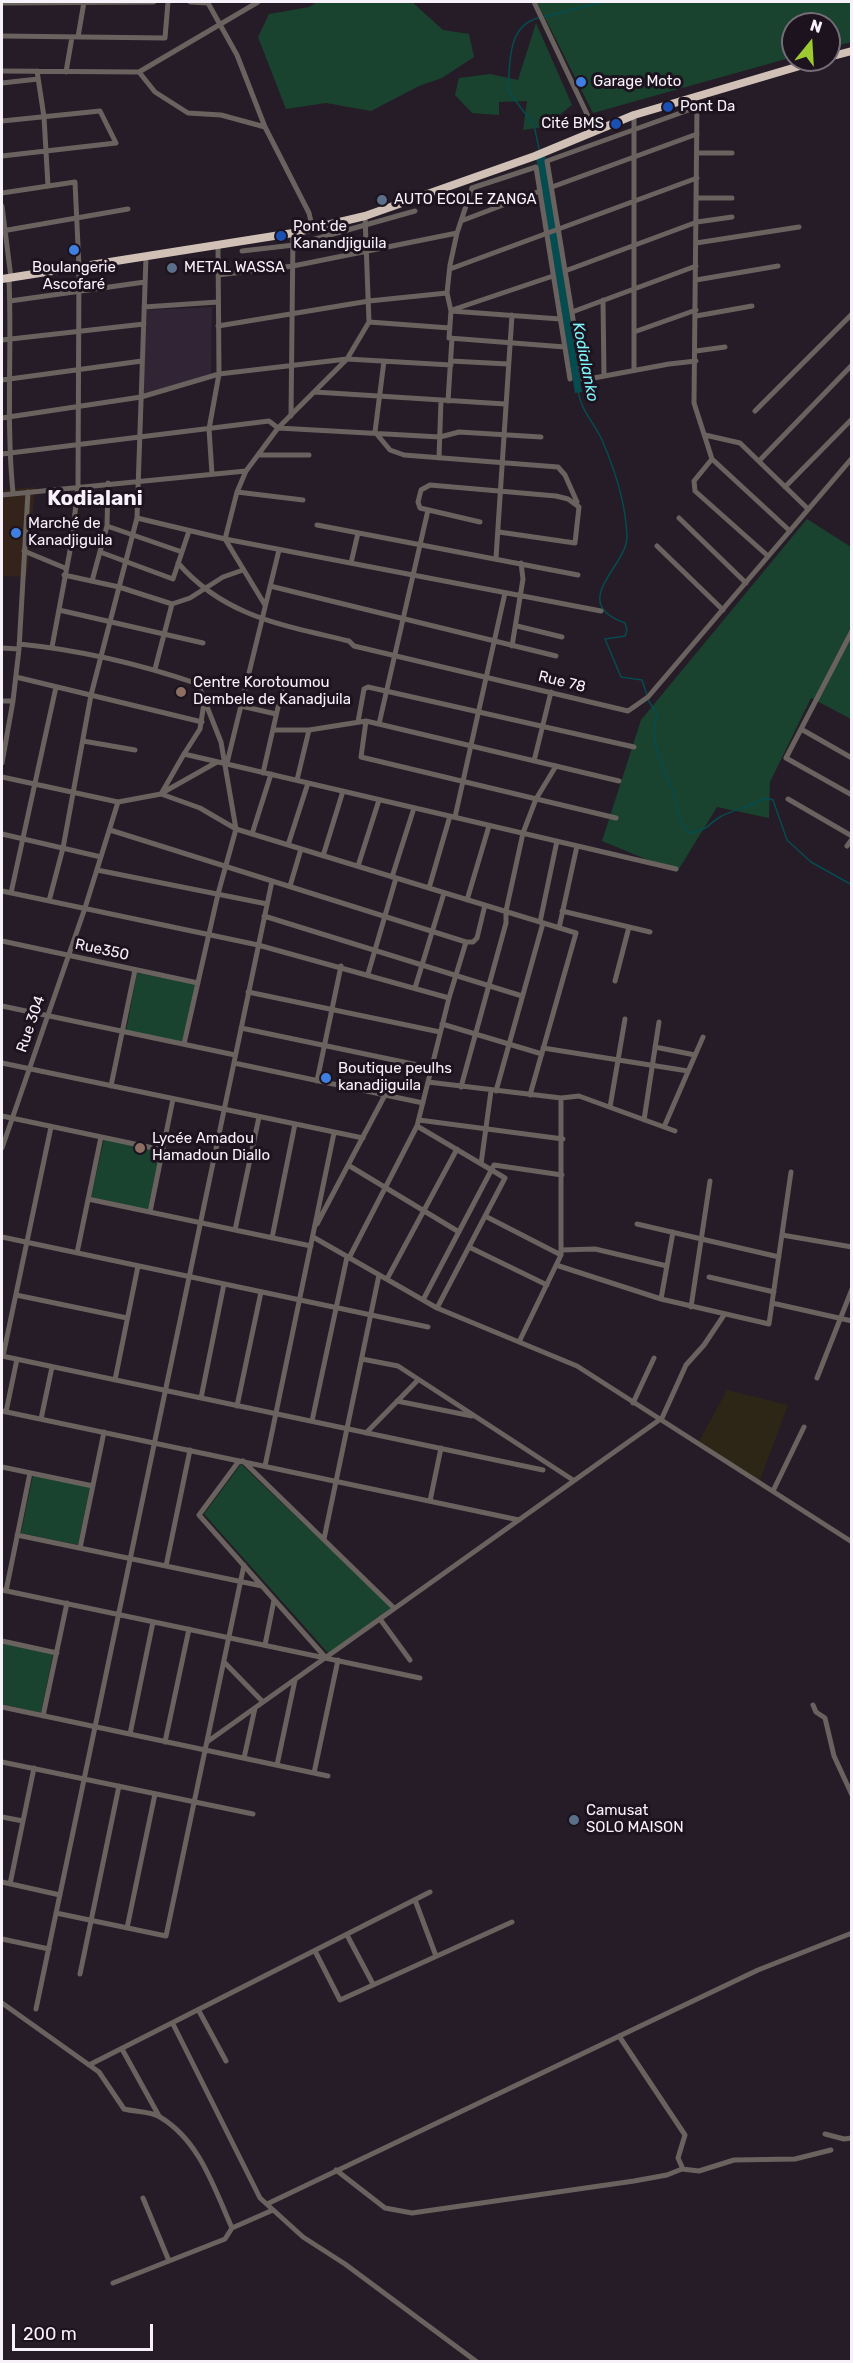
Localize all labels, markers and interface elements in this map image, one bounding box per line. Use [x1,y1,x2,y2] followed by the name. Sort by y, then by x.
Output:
[781,12,841,72] north arrow
[808,15,825,37] text: N
[593,73,681,91] place label: Garage Moto
[574,75,588,89] marker: Garage Moto
[680,98,735,116] place label: Pont Da
[661,100,675,114] marker: Pont Da
[541,115,604,133] place label: Cité BMS
[609,117,623,131] marker: Cité BMS
[394,191,537,209] place label: AUTO ECOLE ZANGA
[375,193,389,207] marker: AUTO ECOLE ZANGA
[293,218,387,253] place label: Pont de Kanandjiguila
[274,229,288,243] marker: Pont de Kanandjiguila
[67,243,81,257] marker: Boulangerie Ascofaré
[32,259,116,294] place label: Boulangerie Ascofaré
[184,259,285,277] place label: METAL WASSA
[165,261,179,275] marker: METAL WASSA
[568,321,602,403] water label: Kodialanko
[47,486,143,512] district label: Kodialani
[28,515,112,550] place label: Marché de Kanadjiguila
[9,526,23,540] marker: Marché de Kanadjiguila
[536,667,588,697] street label: Rue 78
[193,674,351,709] place label: Centre Korotoumou Dembele de Kanadjuila
[174,685,188,699] marker: Centre Korotoumou Dembele de Kanadjuila
[73,936,131,964] street label: Rue350
[13,993,49,1055] street label: Rue 304
[338,1060,452,1095] place label: Boutique peulhs kanadjiguila
[319,1071,333,1085] marker: Boutique peulhs kanadjiguila
[152,1130,270,1165] place label: Lycée Amadou Hamadoun Diallo
[133,1141,147,1155] marker: Lycée Amadou Hamadoun Diallo
[586,1802,684,1837] place label: Camusat SOLO MAISON
[567,1813,581,1827] marker: Camusat SOLO MAISON
[15,2312,156,2350] scale bar
[23,2323,77,2345] text: 200 m

